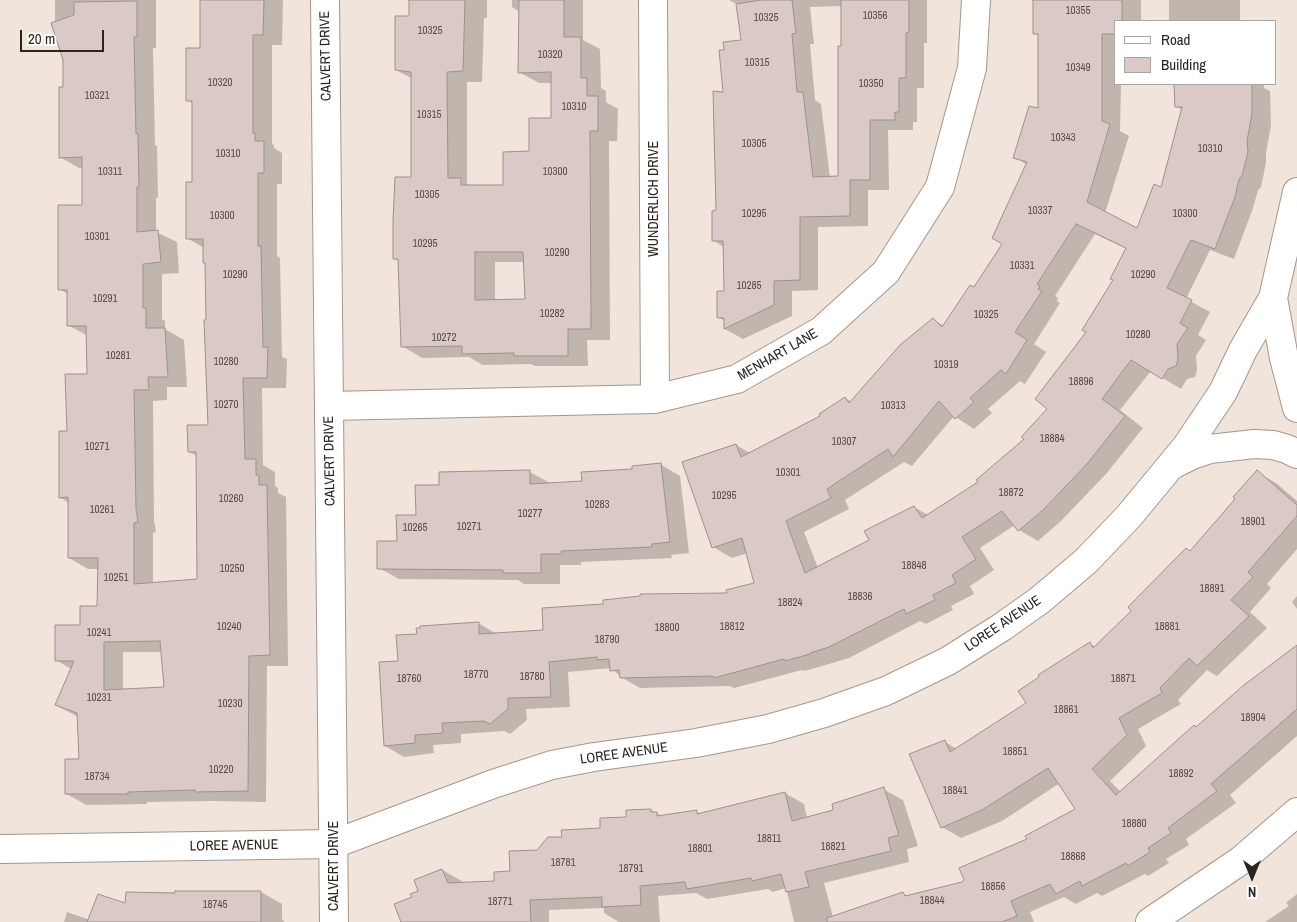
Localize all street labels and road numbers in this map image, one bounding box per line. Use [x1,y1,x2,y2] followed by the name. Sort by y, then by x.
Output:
[317,11,335,101] street label: CALVERT DRIVE
[646,141,662,257] street label: WUNDERLICH DRIVE
[735,325,821,385] street label: MENHART LANE
[321,416,339,506] street label: CALVERT DRIVE
[962,592,1044,656] street label: LOREE AVENUE
[579,740,669,768] street label: LOREE AVENUE
[326,821,342,911] street label: CALVERT DRIVE
[190,837,278,855] street label: LOREE AVENUE

